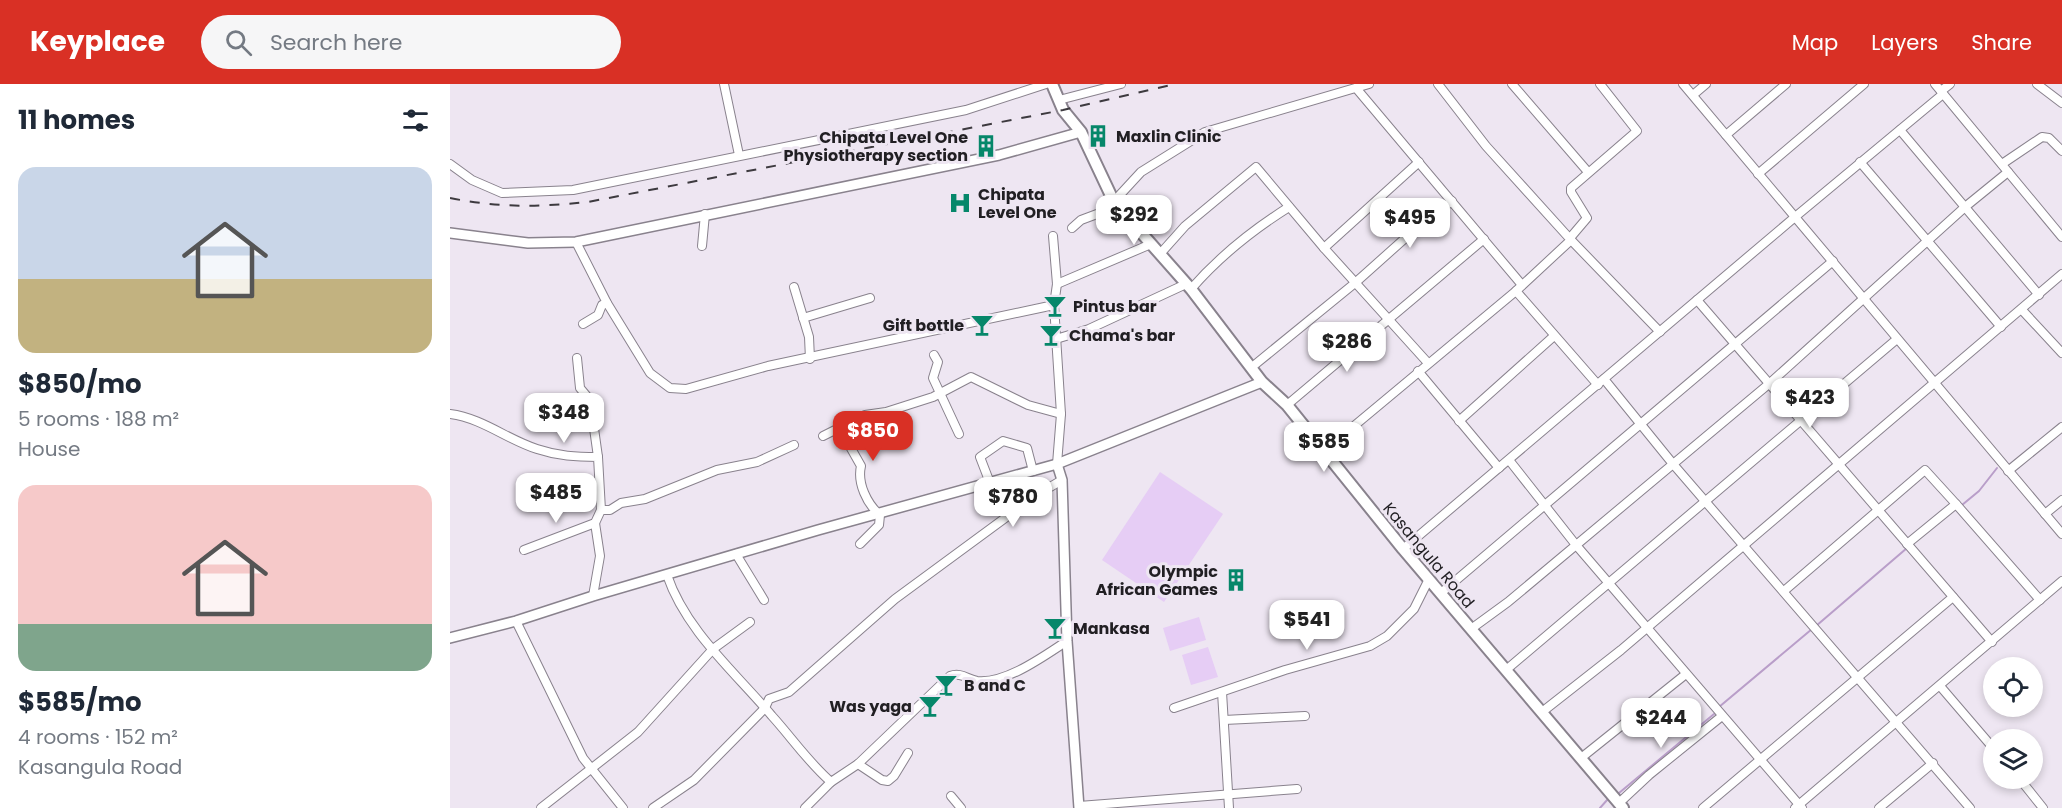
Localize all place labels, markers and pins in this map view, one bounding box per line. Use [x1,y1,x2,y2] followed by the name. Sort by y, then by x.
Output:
[1085,123,1111,149] building icon: Maxlin Clinic
[1116,125,1222,148] place label: Maxlin Clinic
[783,126,968,167] place label: Chipata Level One Physiotherapy section
[973,133,999,159] building icon: Chipata Level One Physiotherapy section
[978,183,1057,224] place label: Chipata Level One
[947,190,973,216] hospital icon: Chipata Level One
[1098,195,1170,246] pin: $292
[1374,198,1446,249] pin: $495
[1042,293,1068,319] bar icon: Pintus bar
[1073,295,1157,318] place label: Pintus bar
[969,312,995,338] bar icon: Gift bottle
[883,314,964,337] place label: Gift bottle
[1038,322,1064,348] bar icon: Chama's bar
[1311,322,1383,373] pin: $286
[1069,324,1175,347] place label: Chama's bar
[1774,378,1846,429] pin: $423
[528,393,600,444] pin: $348
[837,411,909,462] pin: $850
[1288,422,1360,473] pin: $585
[520,473,592,524] pin: $485
[977,477,1049,528] pin: $780
[1095,560,1218,601] place label: Olympic African Games
[1223,567,1249,593] building icon: Olympic African Games
[1271,600,1343,651] pin: $541
[1042,615,1068,641] bar icon: Mankasa
[1073,617,1150,640] place label: Mankasa
[933,672,959,698] bar icon: B and C
[964,674,1026,697] place label: B and C
[917,693,943,719] bar icon: Was yaga
[829,695,912,718] place label: Was yaga
[1625,698,1697,749] pin: $244

